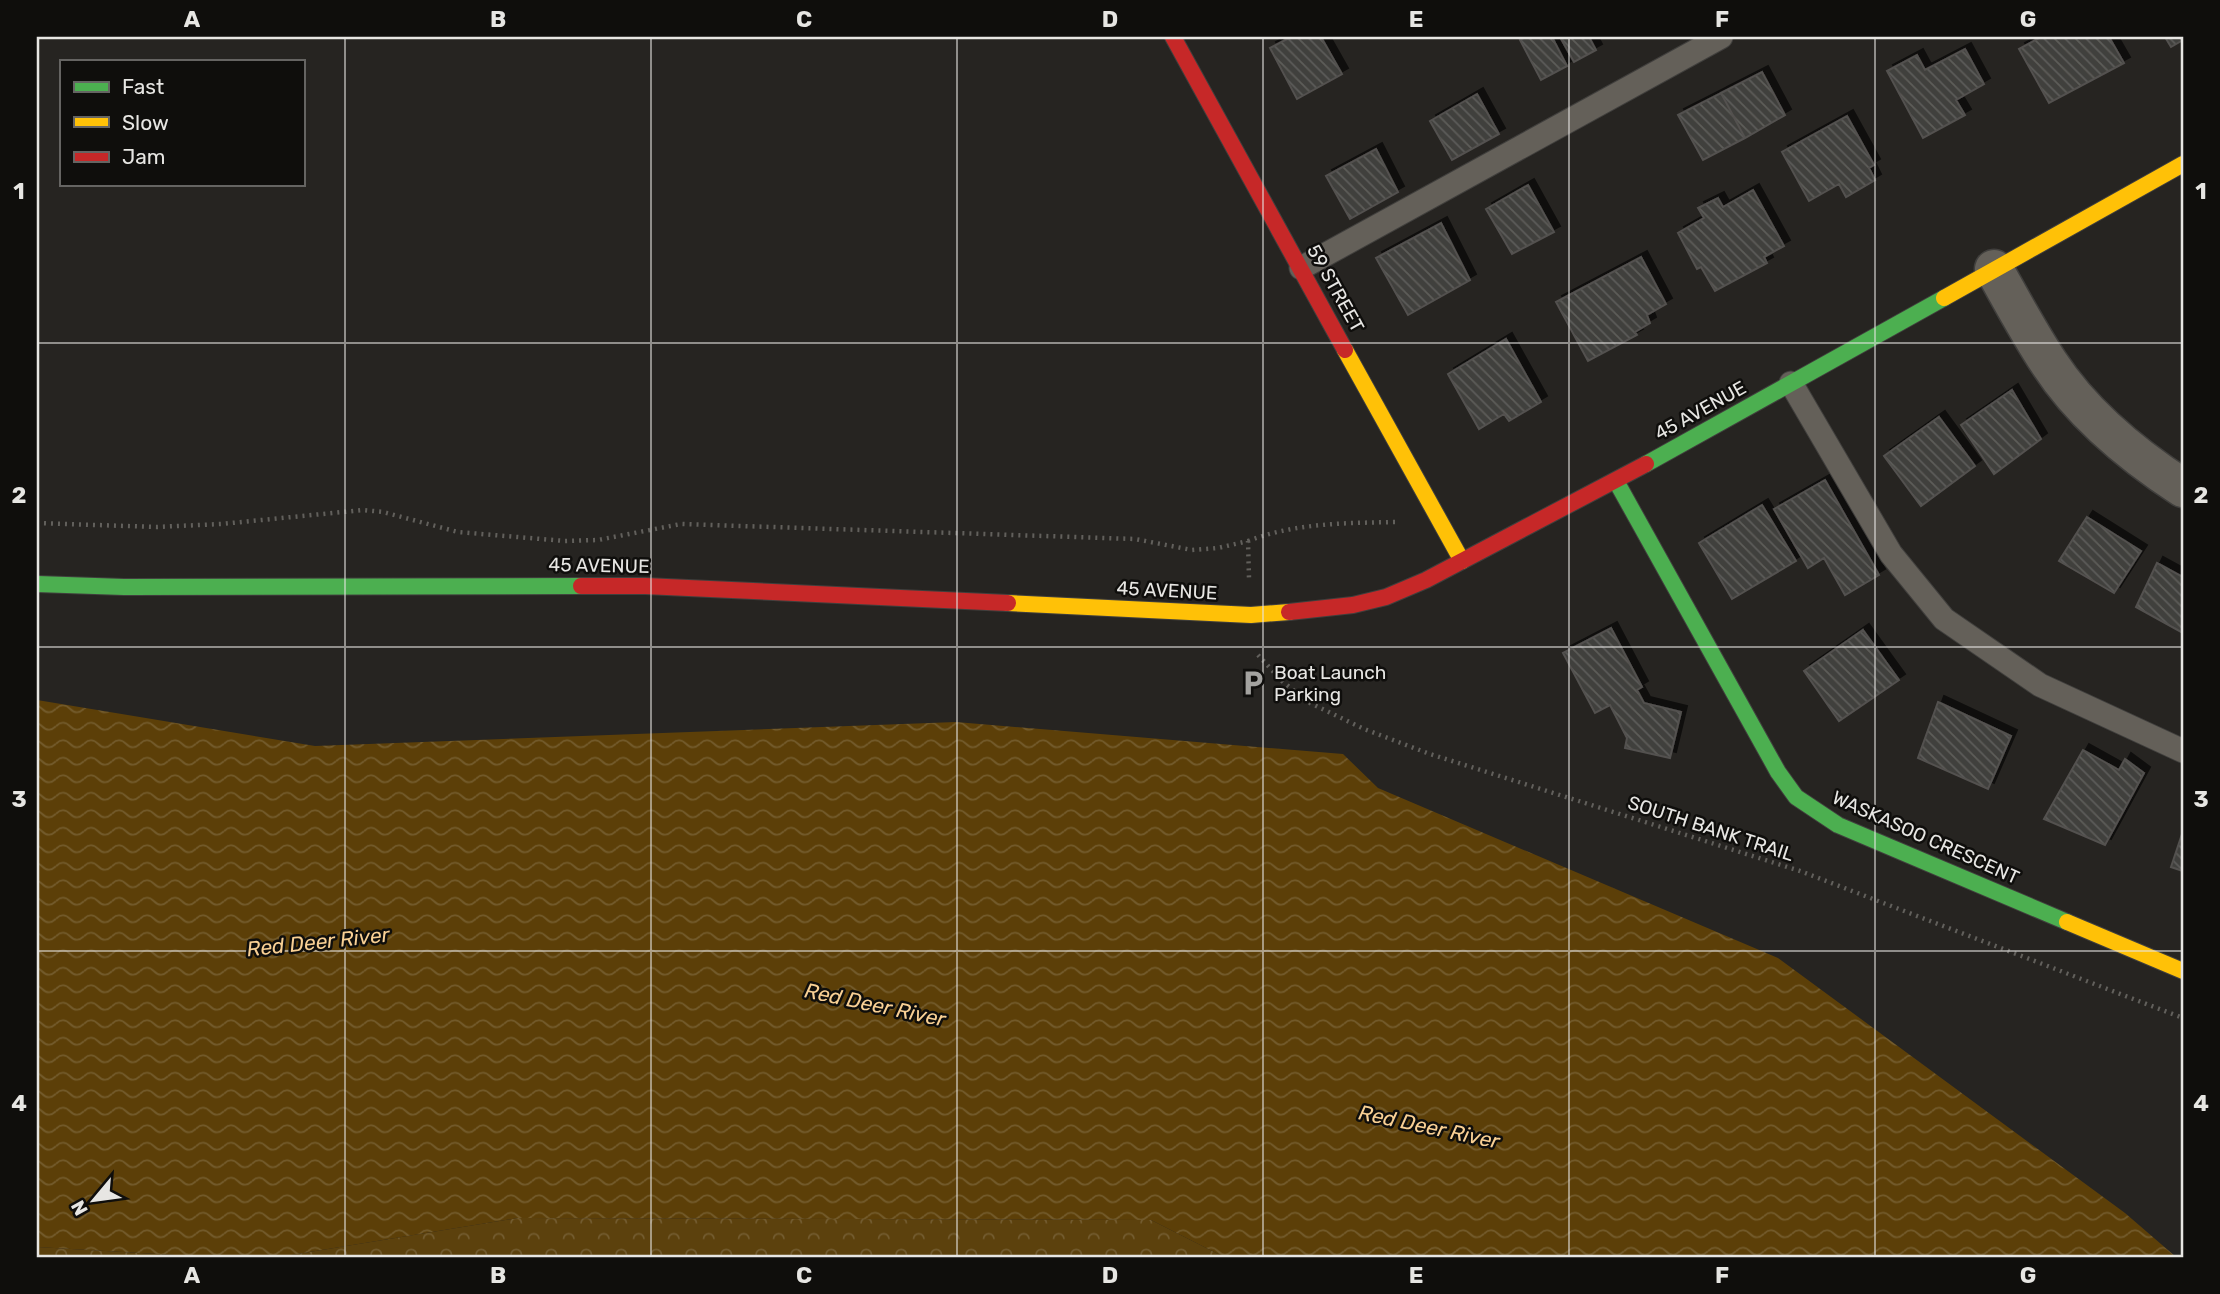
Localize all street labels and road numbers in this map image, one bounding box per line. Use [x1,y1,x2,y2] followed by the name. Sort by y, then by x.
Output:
[1302,241,1369,336] street label: 59 STREET
[1650,376,1750,445] street label: 45 AVENUE
[548,553,650,578] street label: 45 AVENUE
[1116,576,1218,605] street label: 45 AVENUE
[1829,786,2023,889] street label: WASKASOO CRESCENT
[1625,791,1797,866] street label: SOUTH BANK TRAIL

